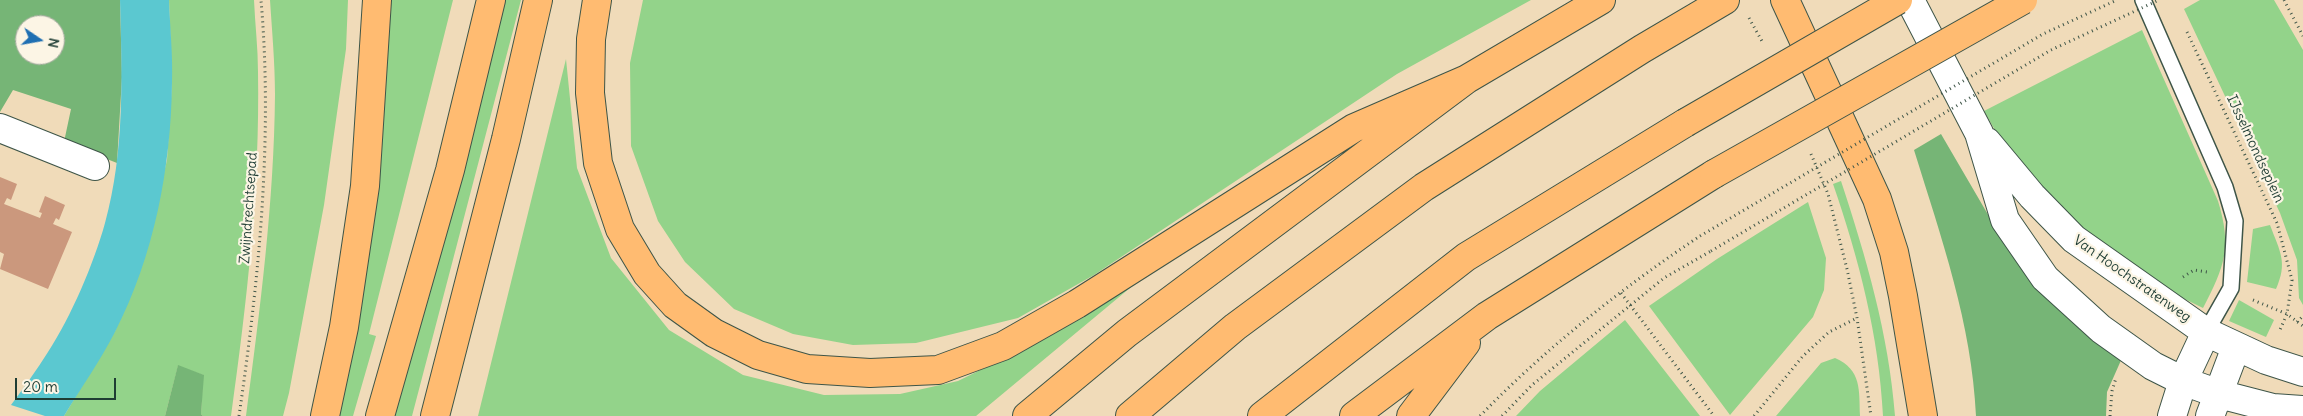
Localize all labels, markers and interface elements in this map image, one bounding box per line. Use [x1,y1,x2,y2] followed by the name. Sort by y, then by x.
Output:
[15,15,65,65] north arrow
[44,36,64,50] text: N
[2223,92,2287,206] street label: IJsselmondseplein
[237,152,261,264] street label: Zwijndrechtsepad
[2070,232,2194,326] street label: Van Hoochstratenweg
[18,368,119,400] scale bar
[23,377,58,396] text: 20 m

